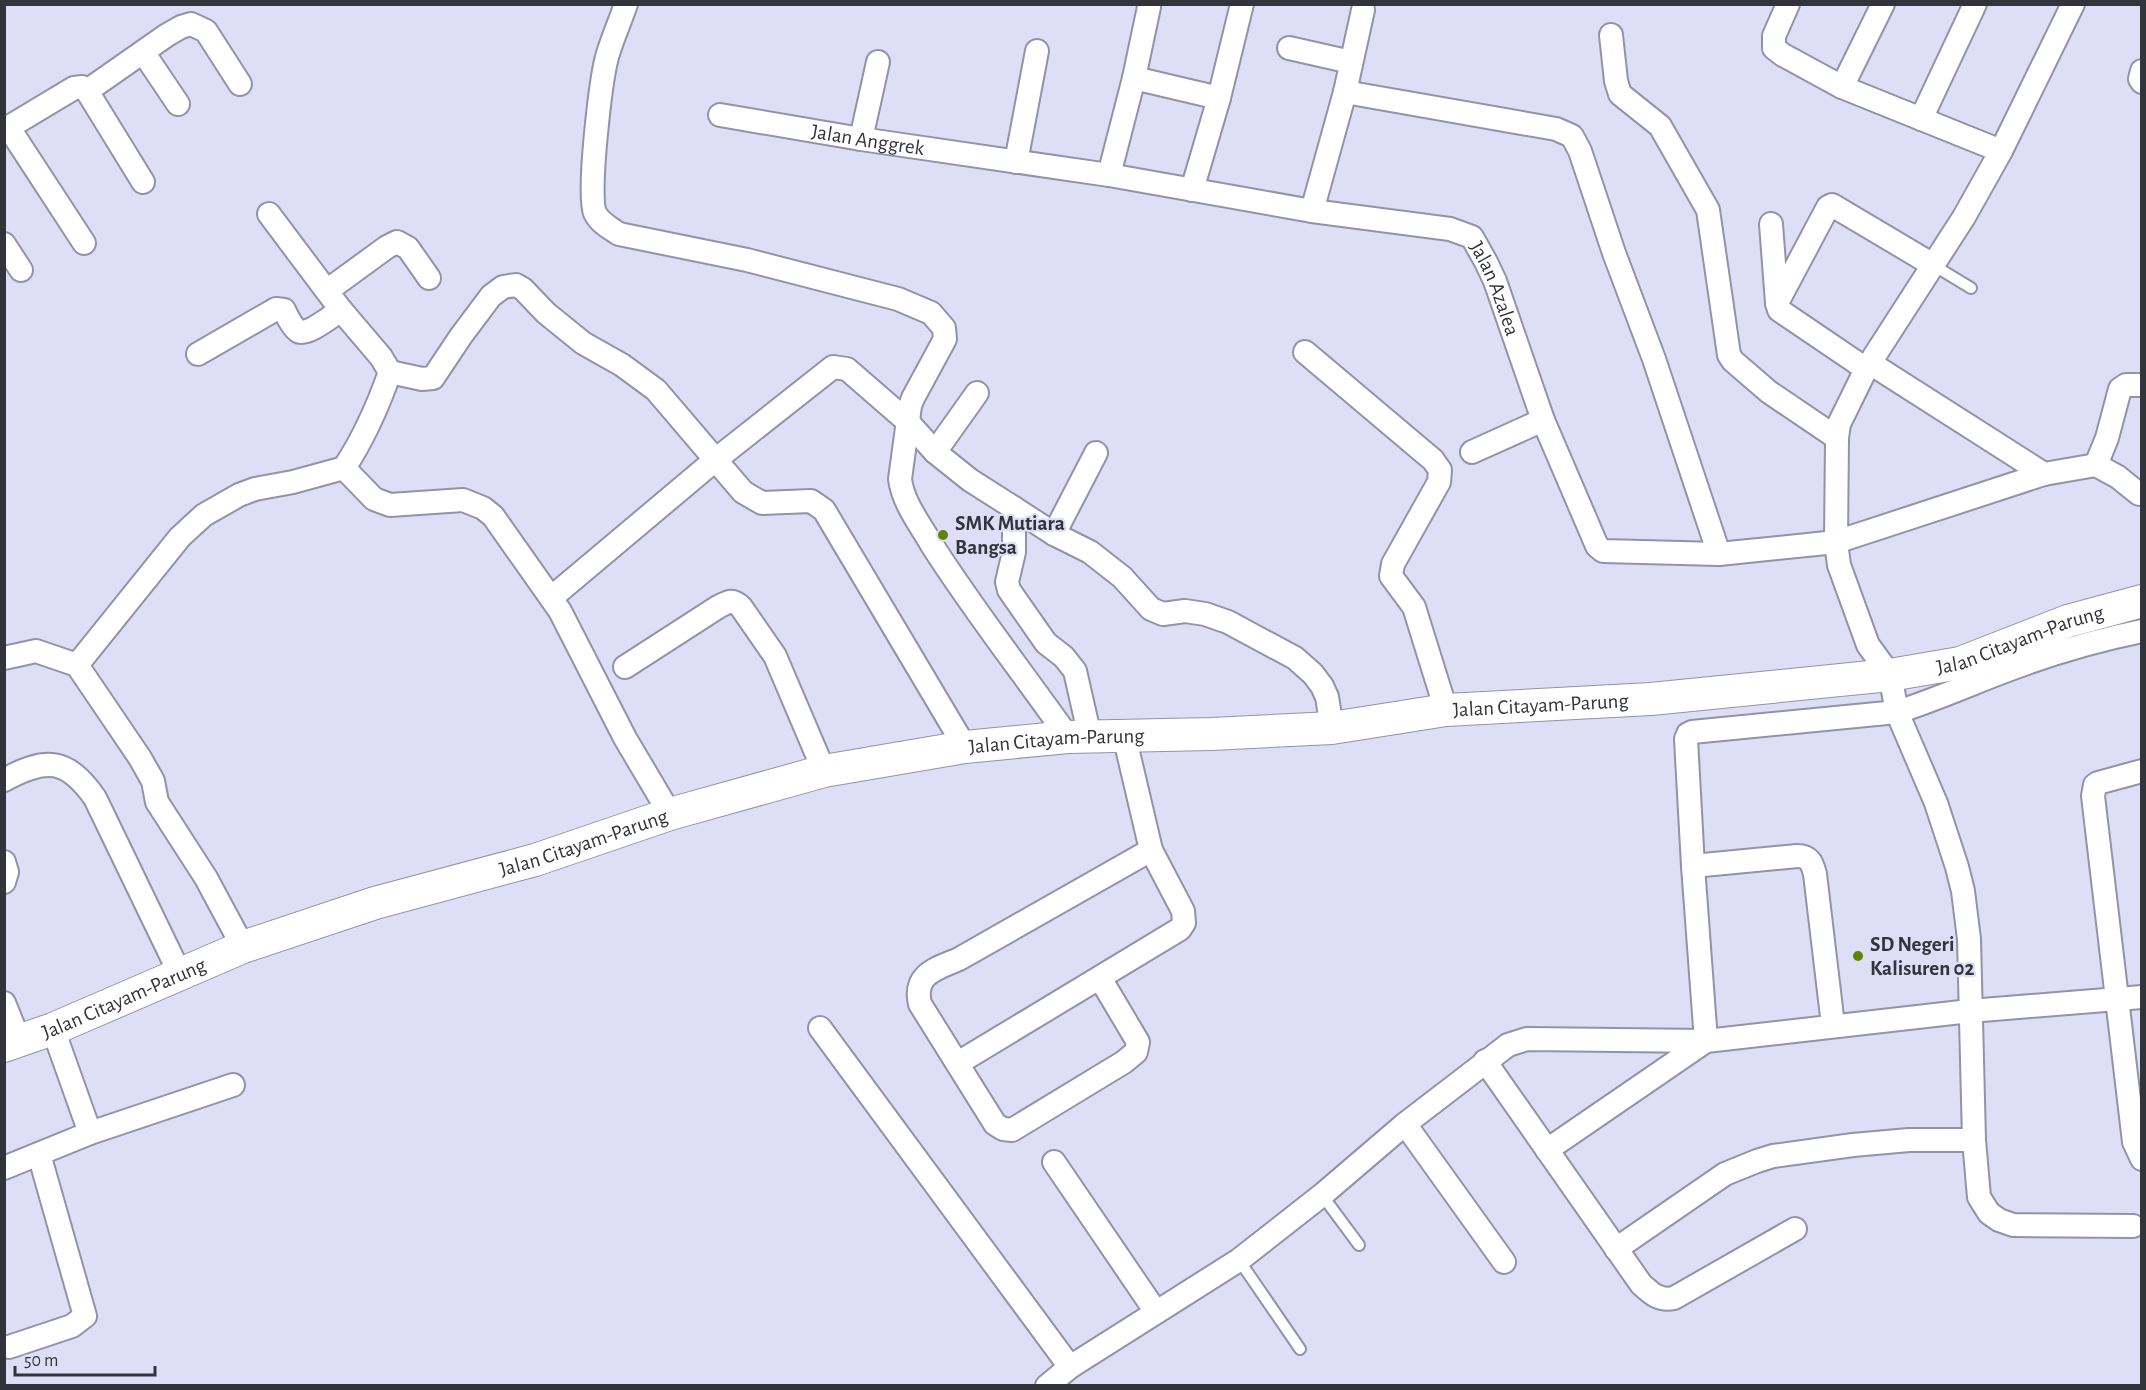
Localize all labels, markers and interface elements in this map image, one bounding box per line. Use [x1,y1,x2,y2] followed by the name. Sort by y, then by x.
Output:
[810,120,926,159] street label: Jalan Anggrek
[1466,238,1524,338] street label: Jalan Azalea
[955,513,1065,558] place label: SMK Mutiara Bangsa
[936,528,950,542] marker: SMK Mutiara Bangsa
[1935,601,2107,677] street label: Jalan Citayam-Parung
[1452,690,1630,720] street label: Jalan Citayam-Parung
[968,725,1145,757] street label: Jalan Citayam-Parung
[497,805,671,880] street label: Jalan Citayam-Parung
[1870,934,1974,979] place label: SD Negeri Kalisuren 02
[1851,949,1865,963] marker: SD Negeri Kalisuren 02
[39,954,209,1042] street label: Jalan Citayam-Parung
[15,1339,154,1377] scale bar
[24,1352,58,1370] text: 50 m

